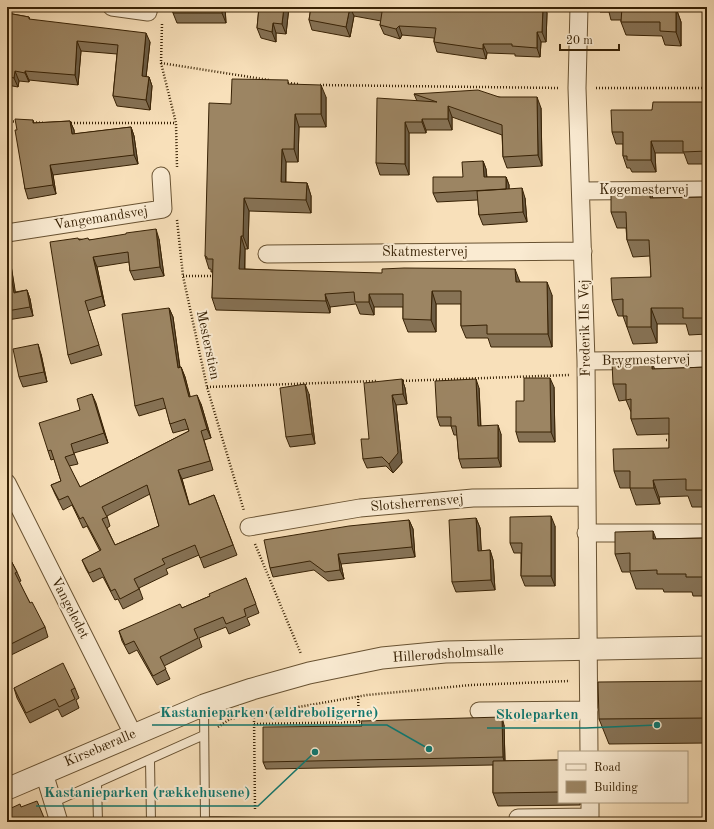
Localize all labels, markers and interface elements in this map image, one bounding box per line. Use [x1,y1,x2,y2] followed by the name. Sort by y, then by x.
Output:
[560,26,619,52] scale bar
[566,35,593,47] text: 20 m
[599,183,689,197] street label: Køgemestervej
[53,204,149,232] street label: Vangemandsvej
[382,245,468,259] street label: Skatmestervej
[577,279,593,377] street label: Frederik IIs Vej
[194,309,222,381] street label: Mesterstien
[602,352,690,368] street label: Brygmestervej
[370,492,464,514] street label: Slotsherrensvej
[49,575,91,641] street label: Vangeledet
[392,643,504,665] street label: Hillerødsholmsalle
[152,698,387,725] callout: Kastanieparken (ældreboligerne)
[487,701,586,728] callout: Skoleparken
[160,706,378,721] text: Kastanieparken (ældreboligerne)
[495,708,579,723] text: Skoleparken
[62,727,138,769] street label: Kirsebæralle
[558,751,688,803] legend
[594,762,621,774] text: Road
[36,779,258,806] callout: Kastanieparken (rækkehusene)
[594,782,638,794] text: Building
[44,786,250,801] text: Kastanieparken (rækkehusene)

